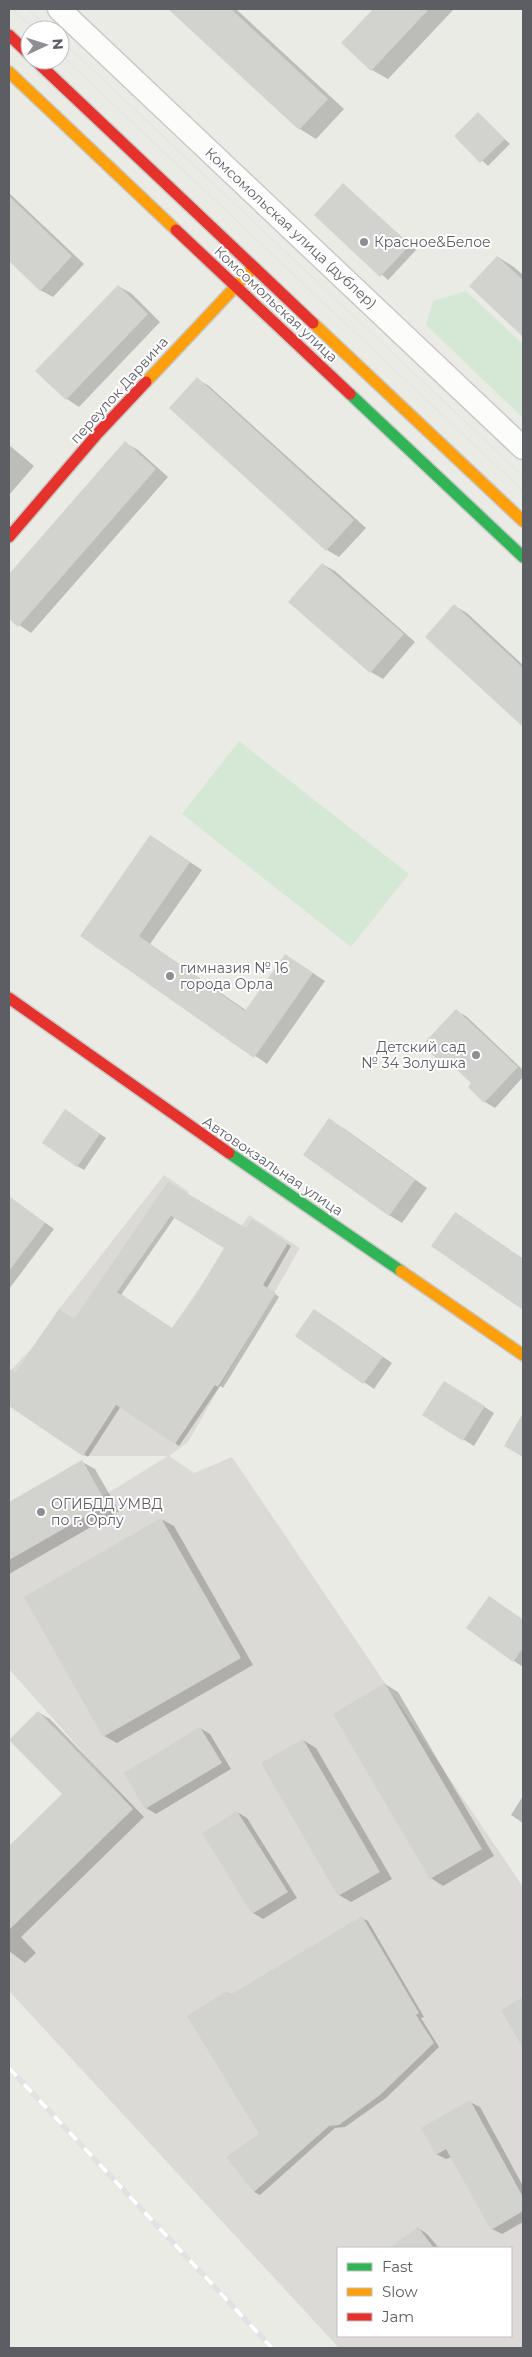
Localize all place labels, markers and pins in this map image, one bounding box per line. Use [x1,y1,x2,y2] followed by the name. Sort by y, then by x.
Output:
[374,233,491,251] place label: Красное&Белое
[358,236,370,248] marker: Красное&Белое
[180,959,289,993] place label: гимназия № 16 города Орла
[164,970,176,982] marker: гимназия № 16 города Орла
[361,1038,466,1072] place label: Детский сад № 34 Золушка
[470,1049,482,1061] marker: Детский сад № 34 Золушка
[51,1495,163,1529] place label: ОГИБДД УМВД по г. Орлу
[35,1506,47,1518] marker: ОГИБДД УМВД по г. Орлу

